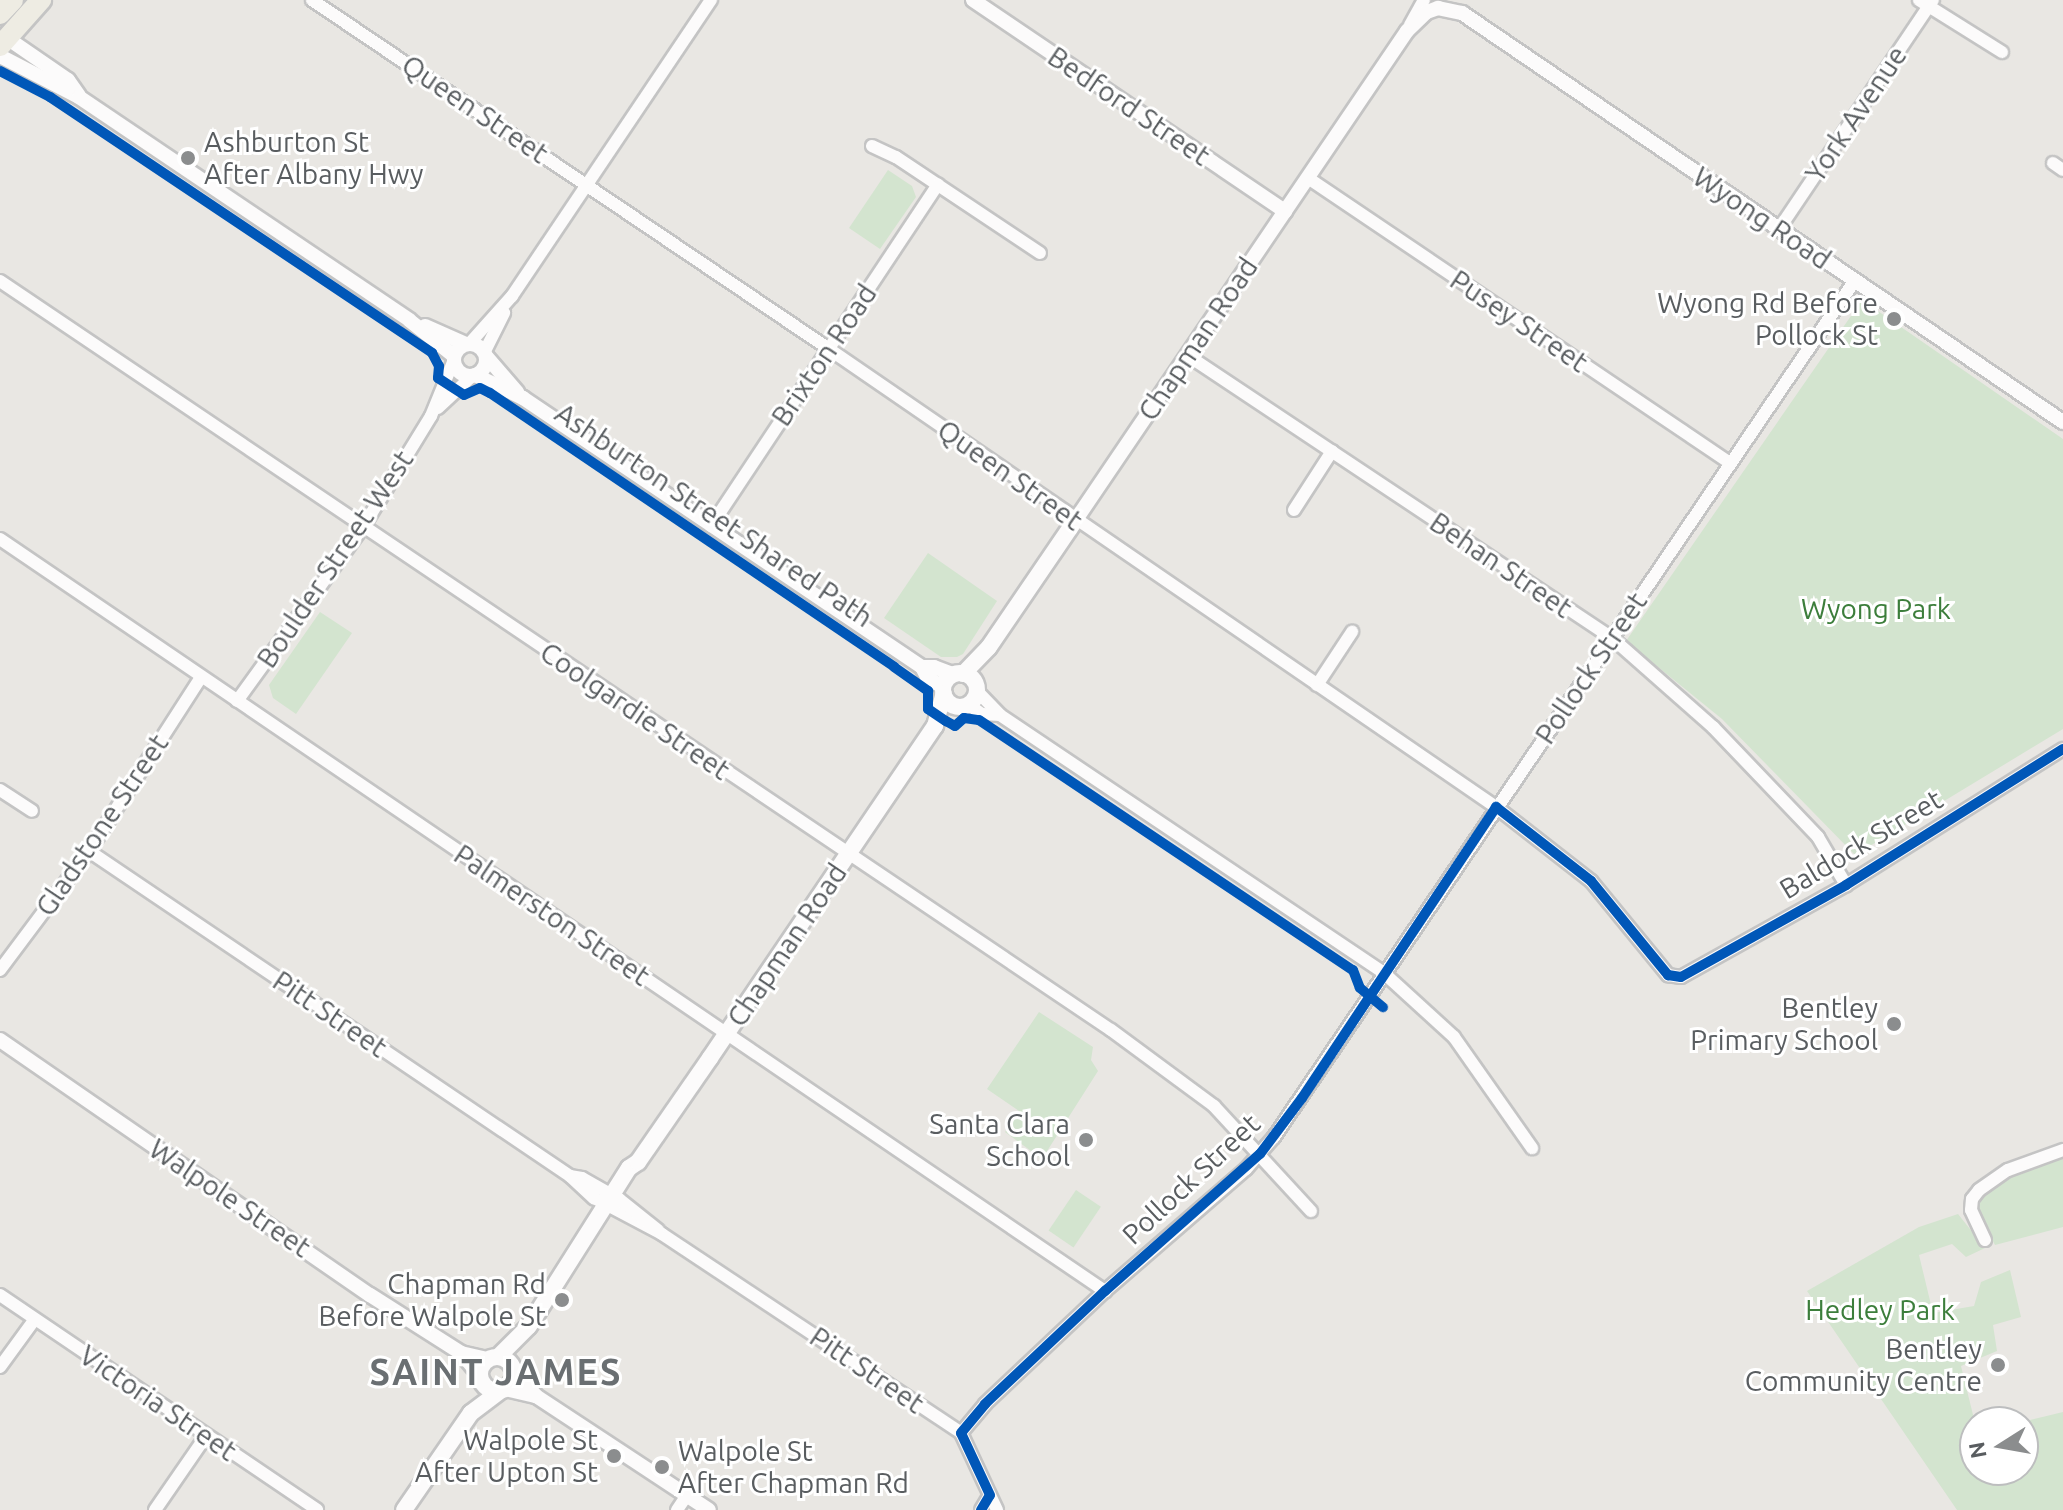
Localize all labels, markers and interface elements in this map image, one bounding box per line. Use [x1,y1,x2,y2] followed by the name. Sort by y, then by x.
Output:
[1042,39,1216,173] street label: Bedford Street
[1798,40,1914,188] street label: York Avenue
[395,48,555,170] street label: Queen Street
[204,125,424,191] place label: Ashburton St After Albany Hwy
[179,149,197,167] marker: Ashburton St After Albany Hwy
[1687,160,1837,276] street label: Wyong Road
[1131,251,1265,427] street label: Chapman Road
[1444,263,1594,379] street label: Pusey Street
[764,278,884,432] street label: Brixton Road
[1657,286,1878,352] place label: Wyong Rd Before Pollock St
[1885,310,1903,328] marker: Wyong Rd Before Pollock St
[549,396,879,634] street label: Ashburton Street Shared Path
[931,413,1089,537] street label: Queen Street
[250,444,420,674] street label: Boulder Street West
[1424,505,1578,625] street label: Behan Street
[1528,586,1654,750] street label: Pollock Street
[1801,592,1951,626] park label: Wyong Park
[534,635,736,787] street label: Coolgardie Street
[29,728,175,922] street label: Gladstone Street
[1773,782,1949,906] street label: Baldock Street
[448,837,656,993] street label: Palmerston Street
[720,857,854,1033] street label: Chapman Road
[267,964,393,1064] street label: Pitt Street
[1690,991,1878,1057] place label: Bentley Primary School
[1885,1015,1903,1033] marker: Bentley Primary School
[929,1107,1070,1173] place label: Santa Clara School
[1115,1107,1267,1251] street label: Pollock Street
[1077,1131,1095,1149] marker: Santa Clara School
[143,1132,317,1264] street label: Walpole Street
[319,1267,546,1333] place label: Chapman Rd Before Walpole St
[553,1291,571,1309] marker: Chapman Rd Before Walpole St
[1805,1293,1955,1327] park label: Hedley Park
[804,1320,930,1420] street label: Pitt Street
[1745,1332,1982,1398] place label: Bentley Community Centre
[73,1338,243,1468] street label: Victoria Street
[370,1350,622,1394] district label: SAINT JAMES
[1989,1356,2007,1374] marker: Bentley Community Centre
[1959,1406,2039,1486] north arrow
[415,1423,598,1489] place label: Walpole St After Upton St
[678,1434,909,1500] place label: Walpole St After Chapman Rd
[1963,1440,1991,1461] text: N
[605,1447,623,1465] marker: Walpole St After Upton St
[653,1458,671,1476] marker: Walpole St After Chapman Rd

